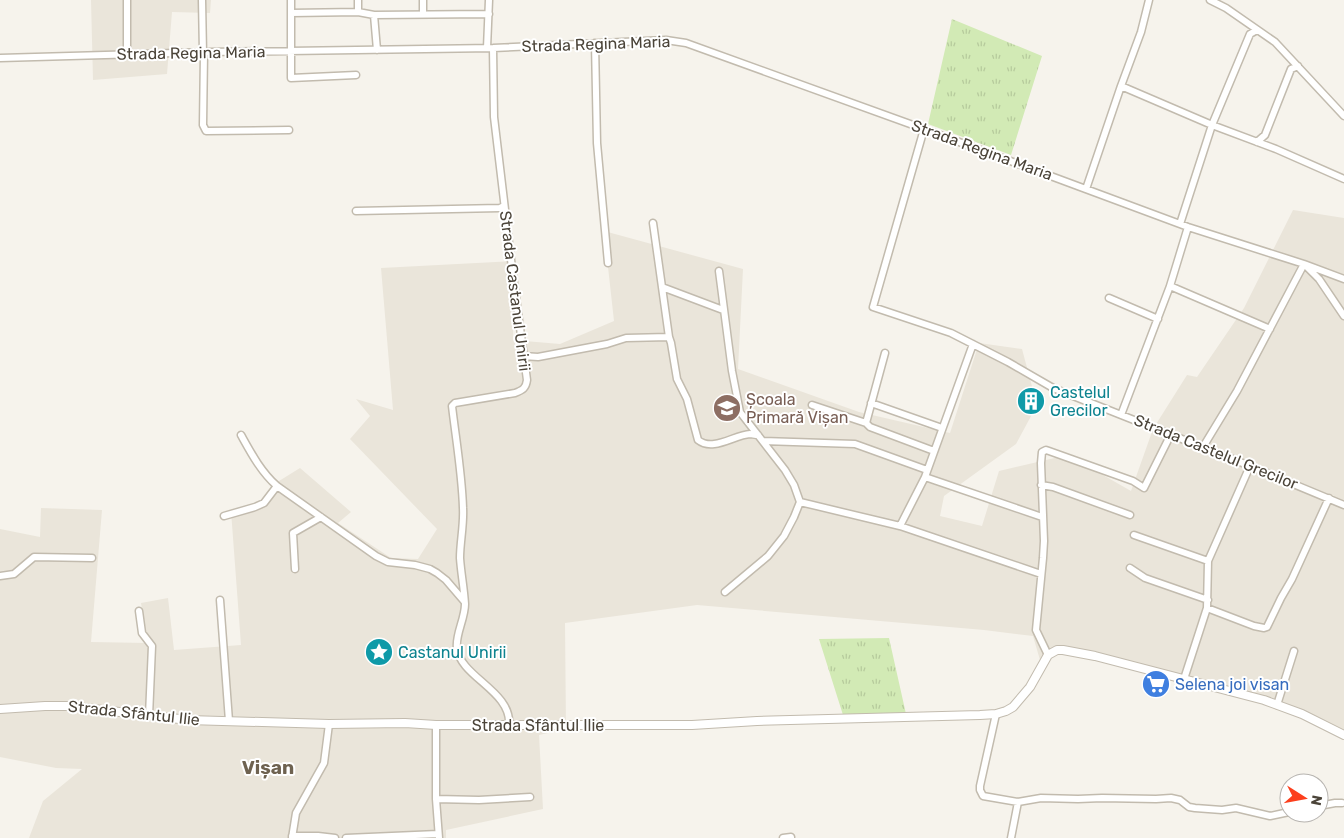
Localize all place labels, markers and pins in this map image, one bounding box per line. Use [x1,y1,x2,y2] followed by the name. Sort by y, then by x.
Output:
[1050,383,1110,420] place label: Castelul Grecilor
[1016,386,1046,416] building icon: Castelul Grecilor
[746,390,849,427] place label: Școala Primară Vișan
[712,393,742,423] school or university icon: Școala Primară Vișan
[364,637,394,667] place icon: Castanul Unirii
[398,643,506,662] place label: Castanul Unirii
[1141,669,1171,699] supermarket icon: Selena joi visan
[1175,675,1289,694] place label: Selena joi visan

